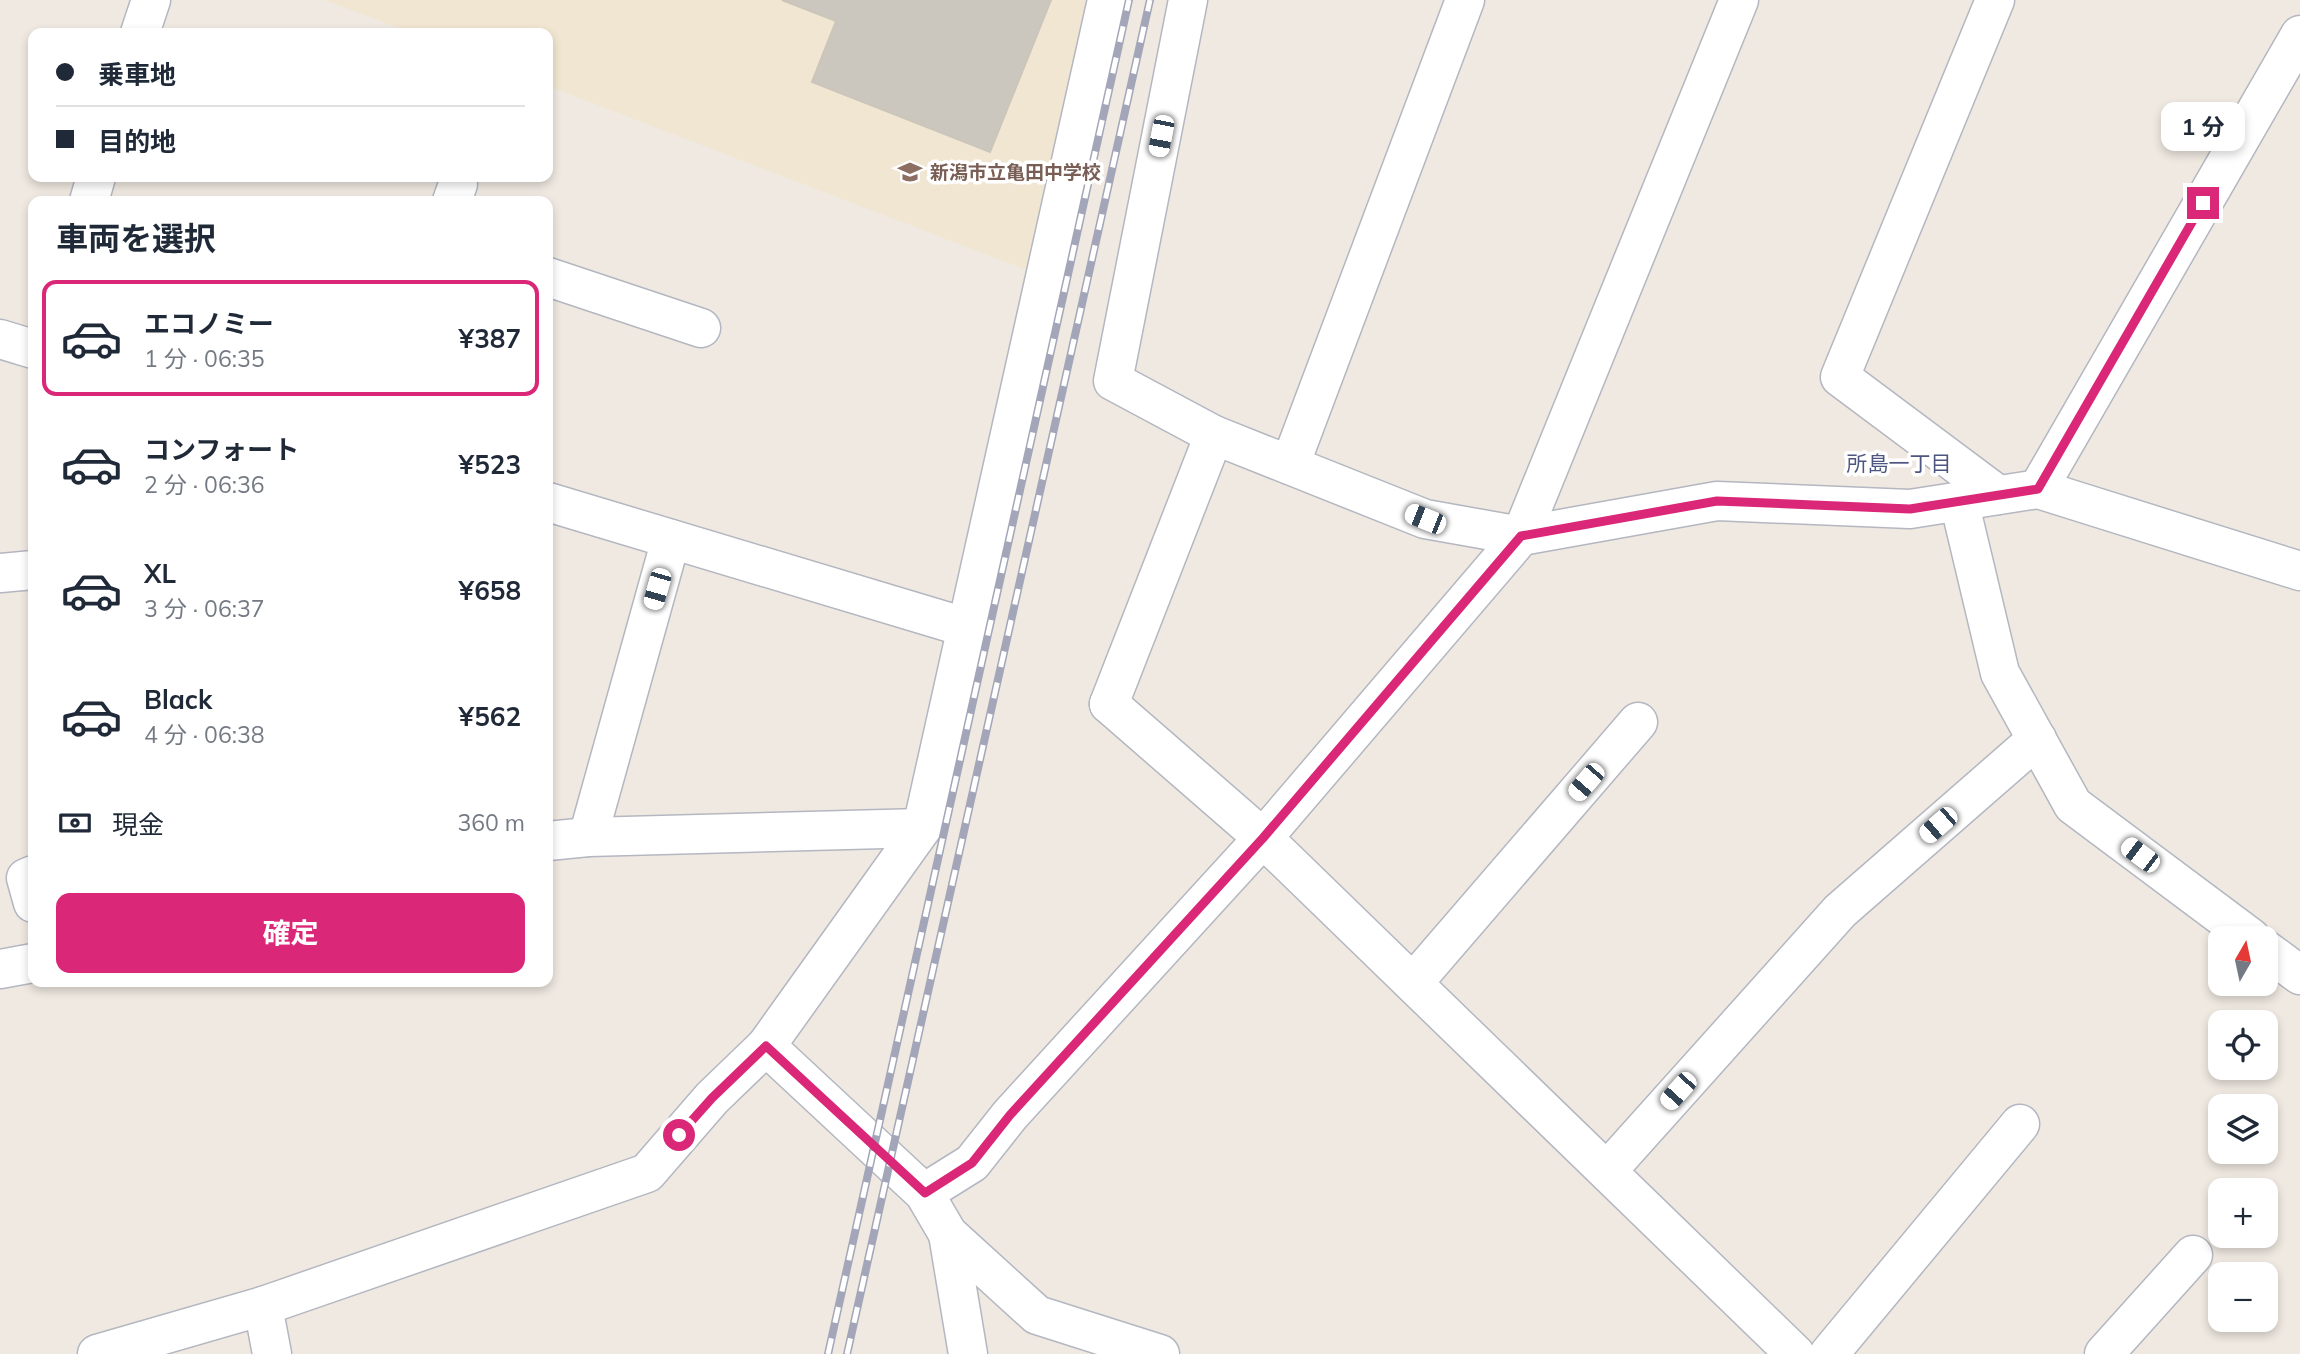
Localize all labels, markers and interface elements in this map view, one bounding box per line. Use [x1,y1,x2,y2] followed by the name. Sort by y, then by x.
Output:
[98,58,176,91] text: 乗車地
[2161,102,2245,150] callout: 1 分
[2181,112,2225,141] text: 1 分
[1147,113,1176,159] car
[98,125,176,158] text: 目的地
[896,158,924,186] school or university icon: 新潟市立亀田中学校
[930,160,1101,184] place label: 新潟市立亀田中学校
[2187,187,2219,219] route end
[56,218,216,258] text: 車両を選択
[60,307,123,370] icon: car
[144,307,274,340] text: エコノミー
[459,322,521,355] text: ¥387
[144,344,265,373] text: 1 分 · 06:35
[60,433,123,496] icon: car
[144,433,299,466] text: コンフォート
[459,448,521,481] text: ¥523
[1847,450,1952,476] district label: 所島一丁目
[144,470,265,499] text: 2 分 · 06:36
[1402,501,1449,537] car
[144,557,176,590] text: XL
[60,559,123,622] icon: car
[642,566,673,612] car
[459,574,521,607] text: ¥658
[144,594,265,623] text: 3 分 · 06:37
[144,683,212,716] text: Black
[60,685,123,748] icon: car
[459,700,521,733] text: ¥562
[144,720,265,749] text: 4 分 · 06:38
[1565,759,1608,805] car
[1916,803,1961,847] car
[56,804,94,842] icon: cash
[112,808,164,841] text: 現金
[457,808,525,837] text: 360 m
[2117,834,2164,876] car
[56,893,525,973] button: 確定
[2208,926,2278,996] north arrow
[2208,926,2278,1332] map controls
[2208,1010,2278,1080] button: locate
[1657,1068,1700,1114] car
[2208,1094,2278,1164] button: layers
[663,1119,695,1151] route start
[2208,1178,2278,1248] button: +
[2208,1262,2278,1332] button: −

